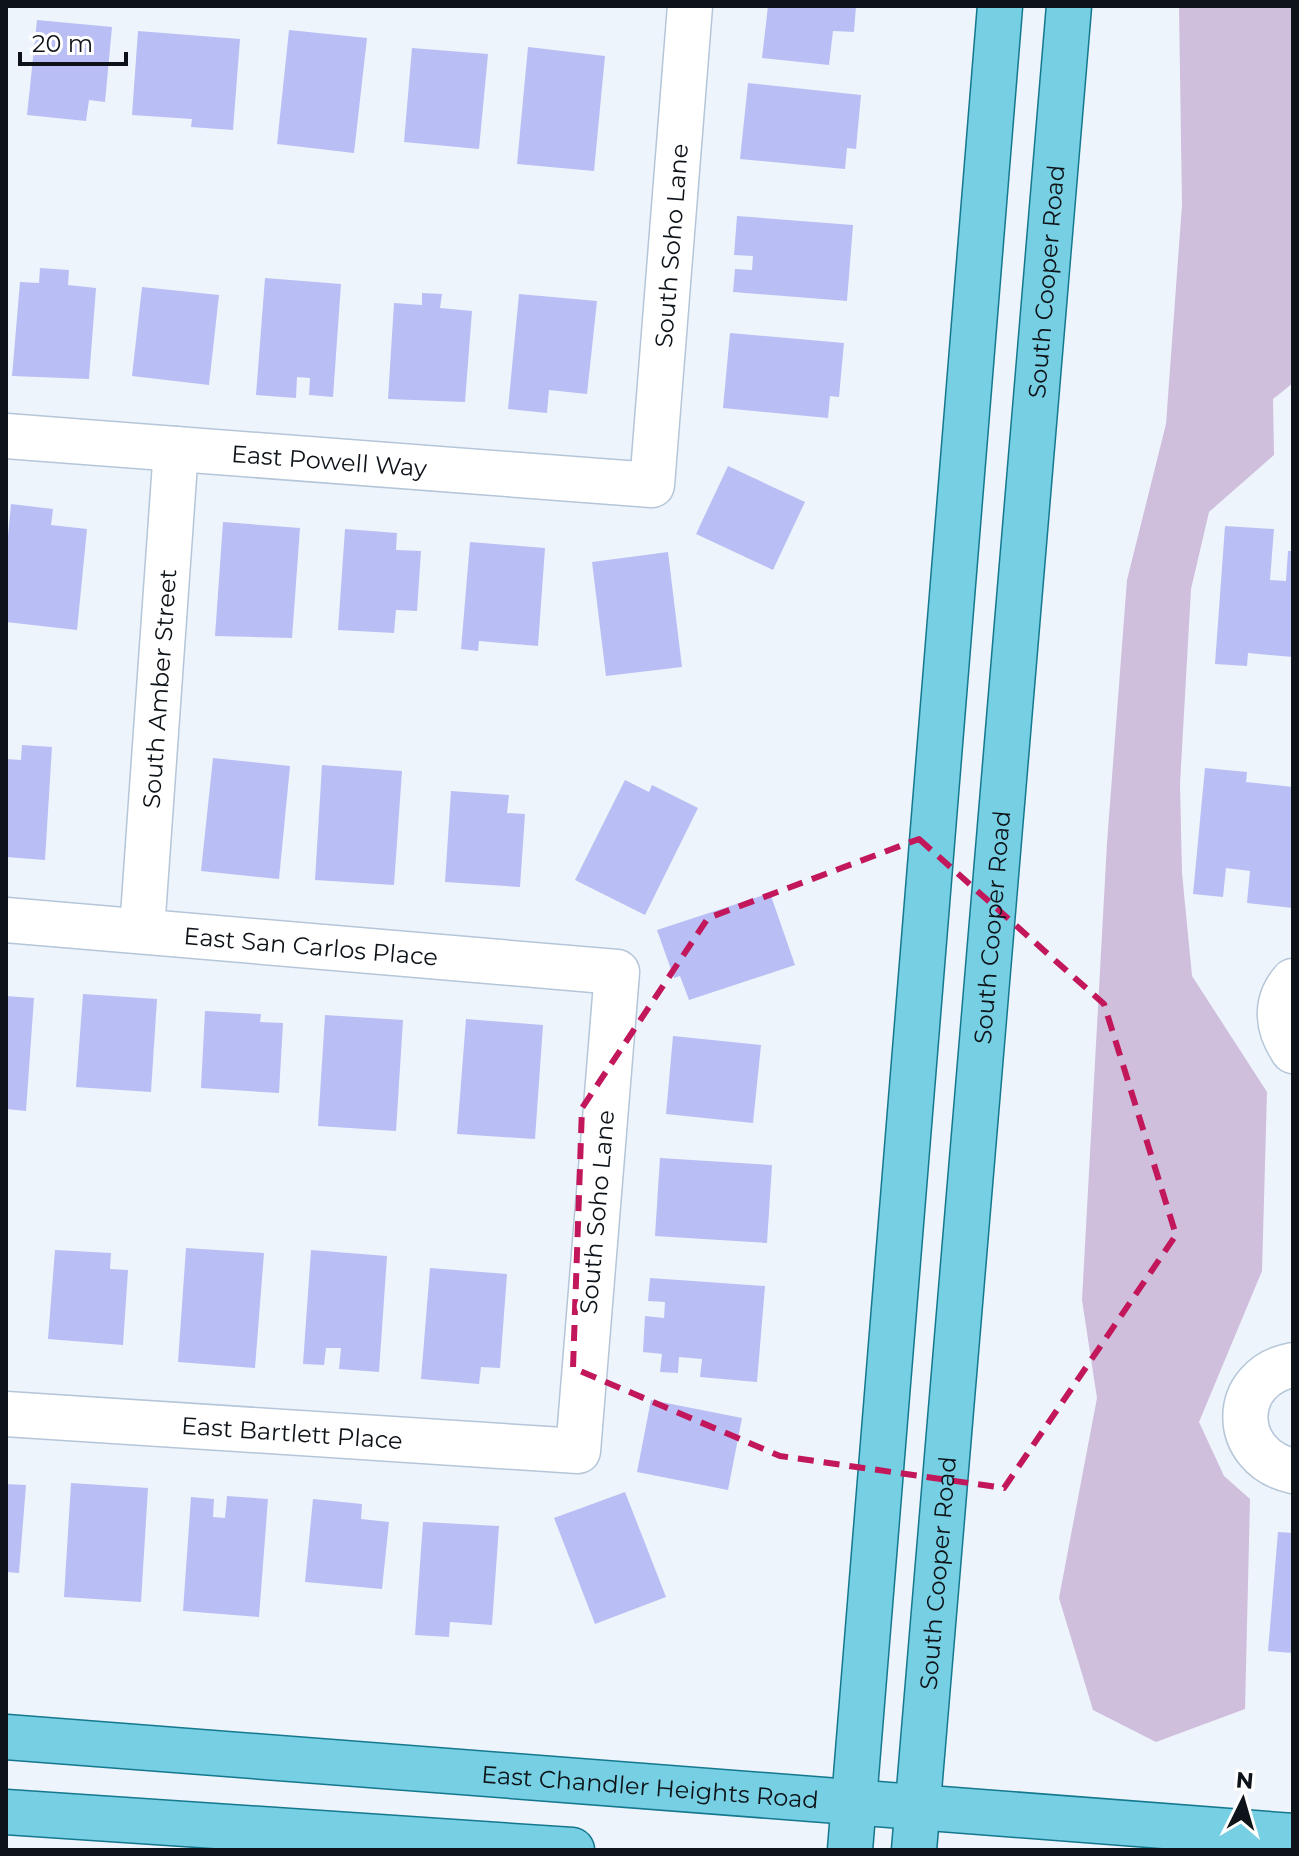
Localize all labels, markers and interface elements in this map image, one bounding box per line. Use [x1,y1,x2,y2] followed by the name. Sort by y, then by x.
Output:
[20,16,126,66] scale bar
[32,29,93,58] text: 20 m
[648,142,694,349] street label: South Soho Lane
[1022,164,1070,400] street label: South Cooper Road
[230,439,428,482] street label: East Powell Way
[136,568,182,809] street label: South Amber Street
[967,809,1016,1045] street label: South Cooper Road
[183,921,439,971] street label: East San Carlos Place
[574,1109,620,1315] street label: South Soho Lane
[180,1411,404,1455] street label: East Bartlett Place
[913,1455,962,1691] street label: South Cooper Road
[480,1759,820,1814] street label: East Chandler Heights Road
[1203,1760,1283,1840] north arrow
[1235,1766,1255,1795] text: N

